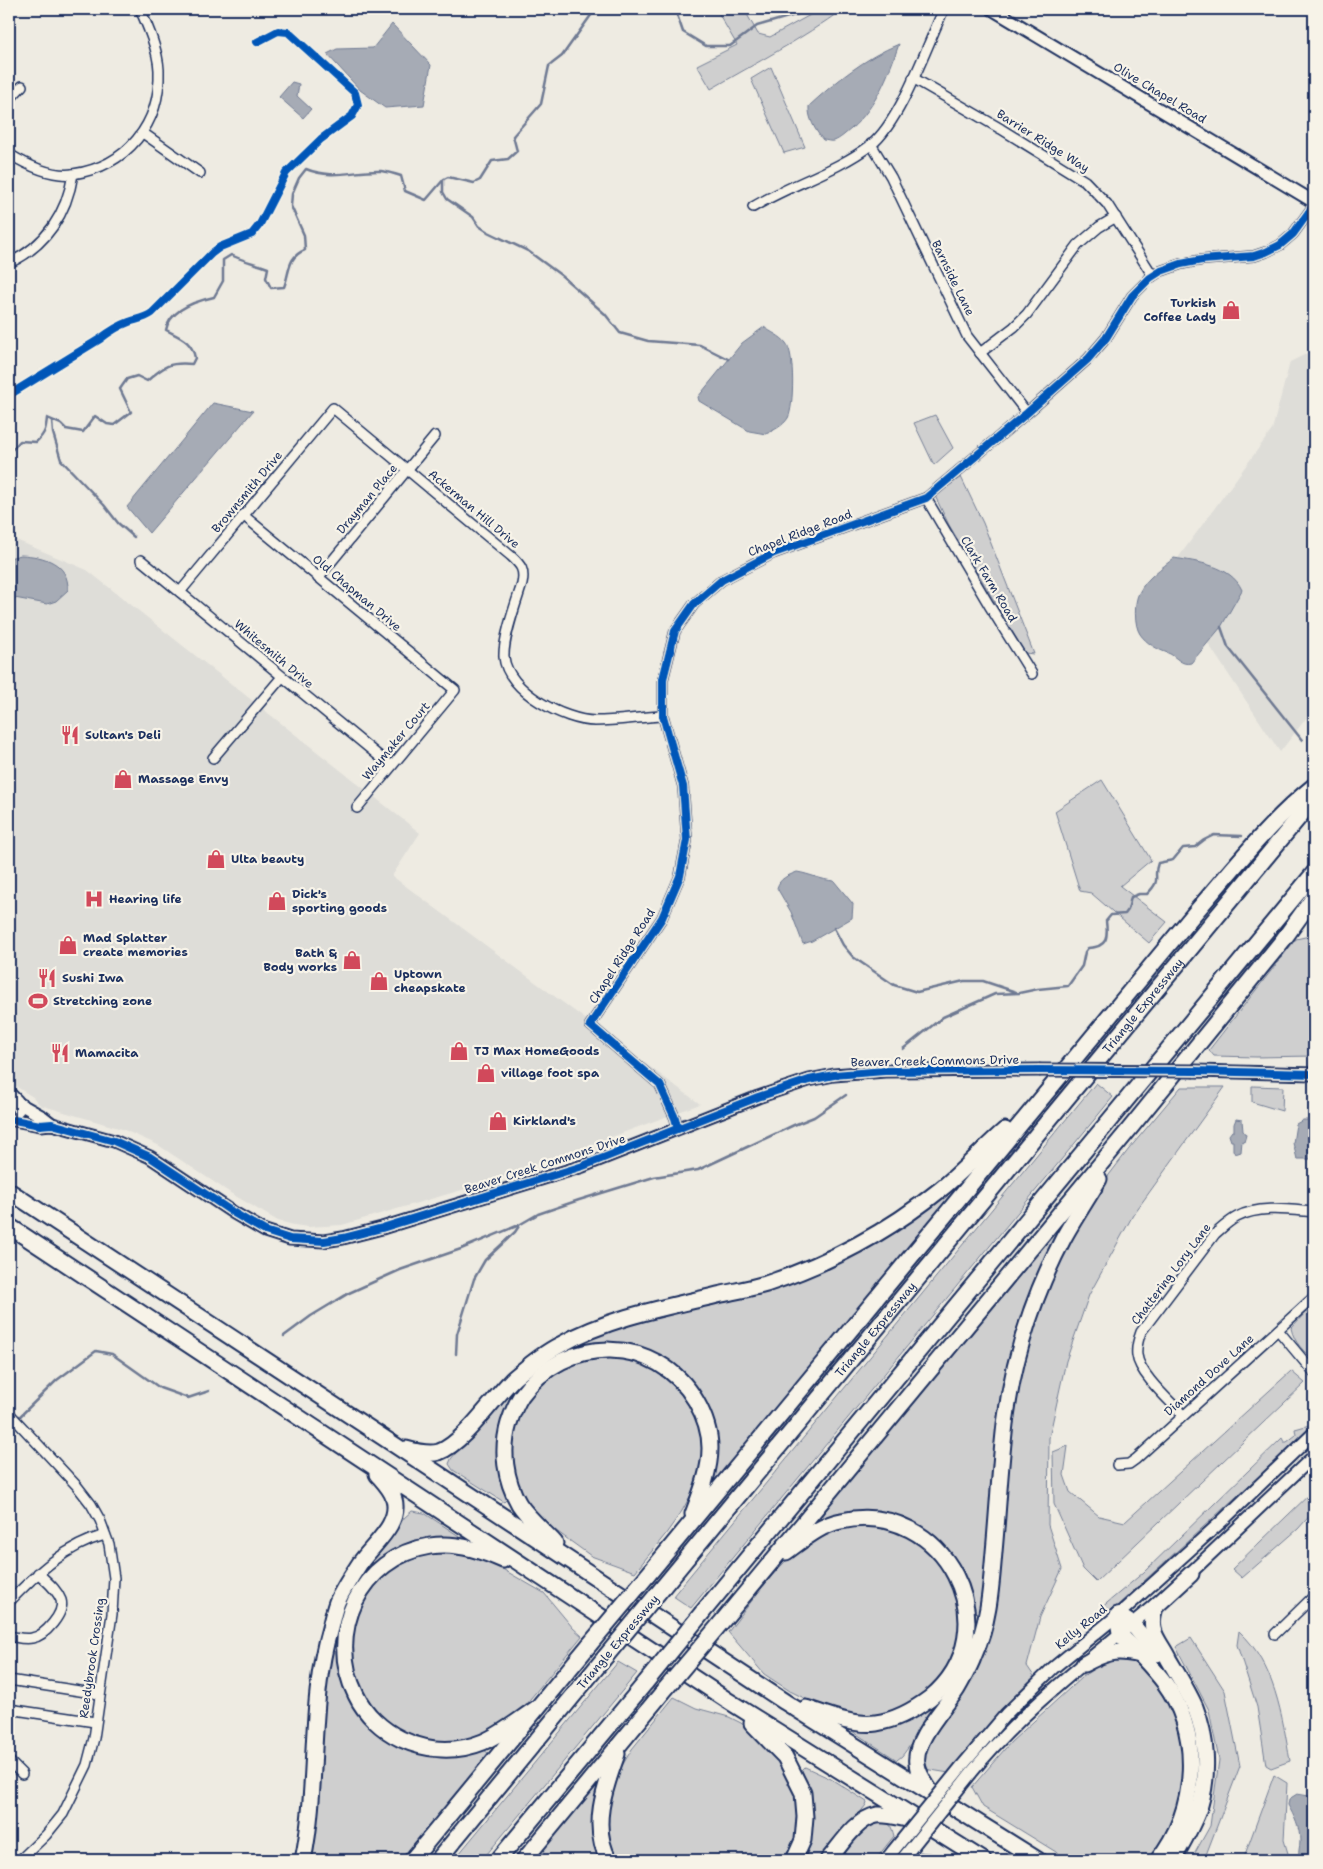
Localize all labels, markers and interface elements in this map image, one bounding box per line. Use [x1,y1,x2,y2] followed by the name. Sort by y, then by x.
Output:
[1110,59,1210,127] street label: Olive Chapel Road
[994,106,1093,176] street label: Barrier Ridge Way
[928,238,978,319] street label: Barnside Lane
[1144,295,1216,325] place label: Turkish Coffee Lady
[1220,299,1242,321] shop icon: Turkish Coffee Lady
[208,448,286,536] street label: Brownsmith Drive
[333,461,401,537] street label: Drayman Place
[425,466,523,552] street label: Ackerman Hill Drive
[746,506,855,560] street label: Chapel Ridge Road
[957,533,1021,625] street label: Clark Farm Road
[309,551,405,635] street label: Old Chapman Drive
[231,616,317,692] street label: Whitesmith Drive
[359,699,433,783] street label: Waymaker Court
[59,724,81,746] restaurant icon: Sultan's Deli
[85,727,161,743] place label: Sultan's Deli
[112,768,134,790] shop icon: Massage Envy
[138,771,229,787] place label: Massage Envy
[205,848,227,870] shop icon: Ulta beauty
[231,851,304,867] place label: Ulta beauty
[292,886,387,916] place label: Dick's sporting goods
[83,888,105,910] hospital icon: Hearing life
[266,890,288,912] shop icon: Dick's sporting goods
[109,891,182,907] place label: Hearing life
[585,905,659,1007] street label: Chapel Ridge Road
[83,930,188,960] place label: Mad Splatter create memories
[57,934,79,956] shop icon: Mad Splatter create memories
[263,945,338,975] place label: Bath & Body works
[341,949,363,971] shop icon: Bath & Body works
[1099,955,1187,1057] street label: Triangle Expressway
[394,966,466,996] place label: Uptown cheapskate
[36,967,58,989] restaurant icon: Sushi Iwa
[62,970,124,986] place label: Sushi Iwa
[368,970,390,992] shop icon: Uptown cheapskate
[27,990,49,1012] sports icon: Stretching zone
[53,993,152,1009] place label: Stretching zone
[448,1040,470,1062] shop icon: TJ Max HomeGoods
[49,1042,71,1064] restaurant icon: Mamacita
[474,1043,599,1059] place label: TJ Max HomeGoods
[75,1045,139,1061] place label: Mamacita
[851,1052,1020,1070] street label: Beaver Creek Commons Drive
[475,1062,497,1084] shop icon: village foot spa
[501,1065,600,1081] place label: village foot spa
[487,1110,509,1132] shop icon: Kirkland's
[513,1113,576,1129] place label: Kirkland's
[462,1130,628,1198] street label: Beaver Creek Commons Drive
[1128,1220,1215,1328] street label: Chattering Lory Lane
[832,1278,920,1381] street label: Triangle Expressway
[1161,1330,1257,1419] street label: Diamond Dove Lane
[574,1591,662,1693] street label: Triangle Expressway
[76,1597,108,1719] street label: Reedybrook Crossing
[1052,1601,1110,1653] street label: Kelly Road

